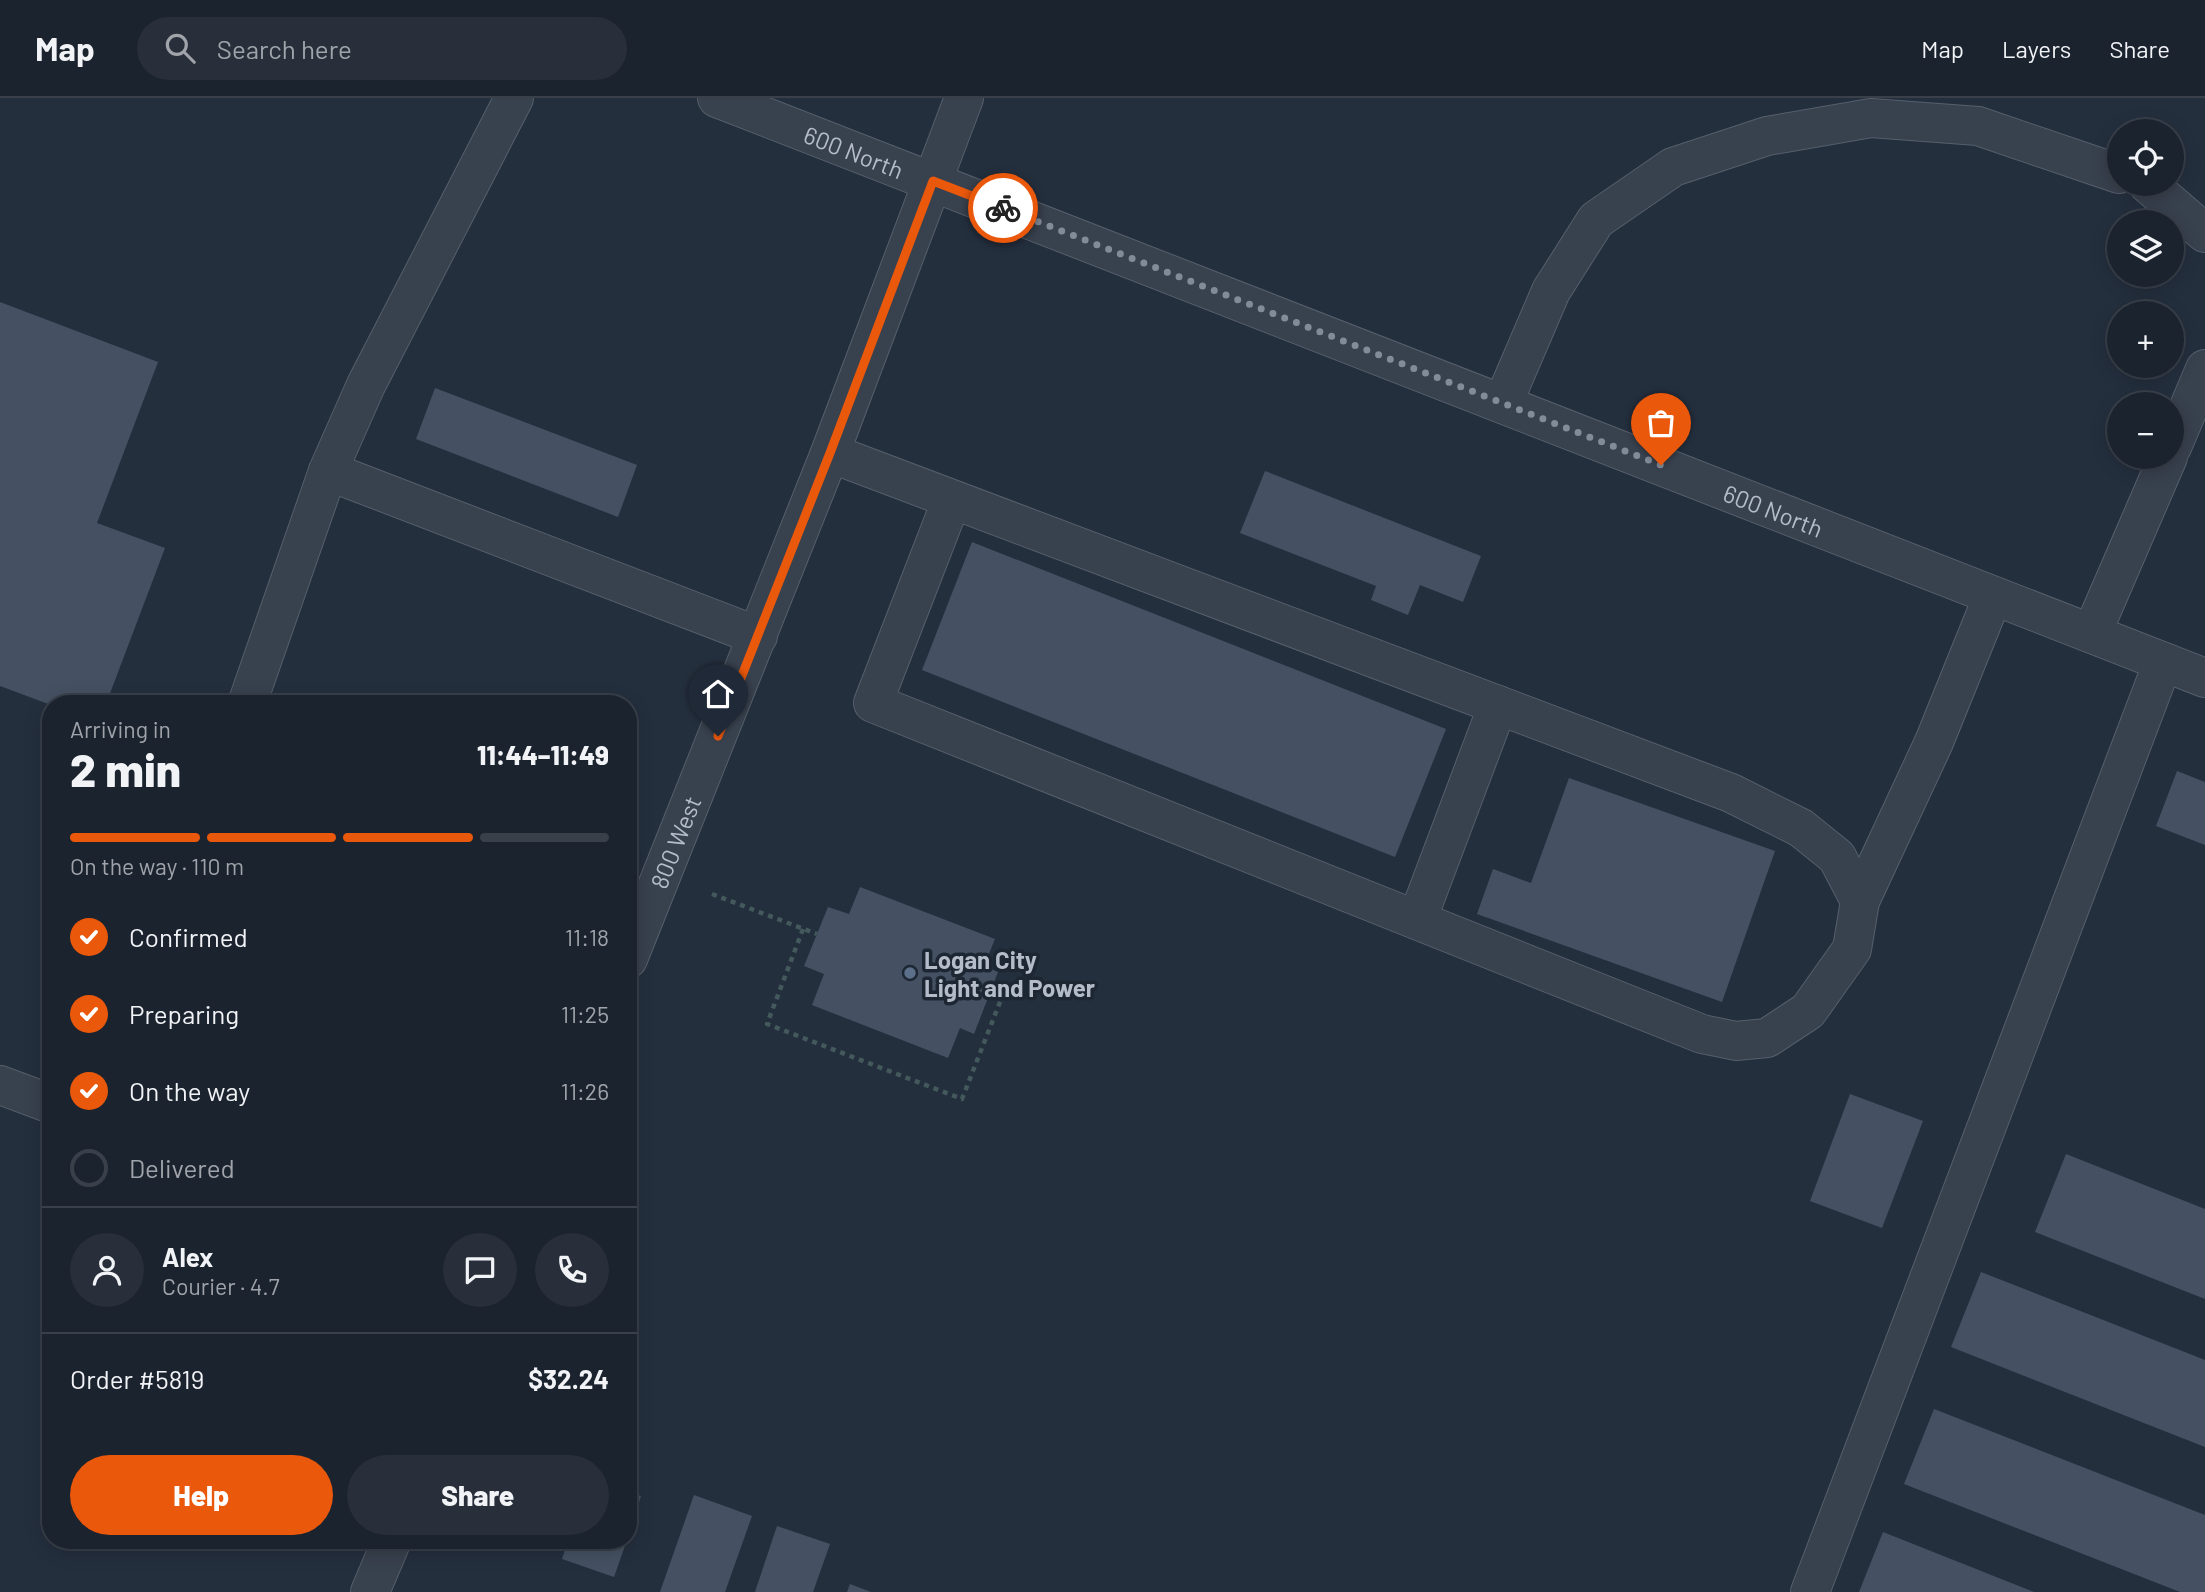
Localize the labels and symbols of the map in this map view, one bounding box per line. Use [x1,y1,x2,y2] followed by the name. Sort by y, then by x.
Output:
[800,119,908,184] street label: 600 North
[968,173,1038,243] courier
[1631,393,1691,465] pin
[1720,477,1827,542] street label: 600 North
[688,664,748,736] pin
[643,791,706,893] street label: 800 West
[924,945,1095,1002] place label: Logan City Light and Power
[902,965,918,981] marker: Logan City Light and Power

